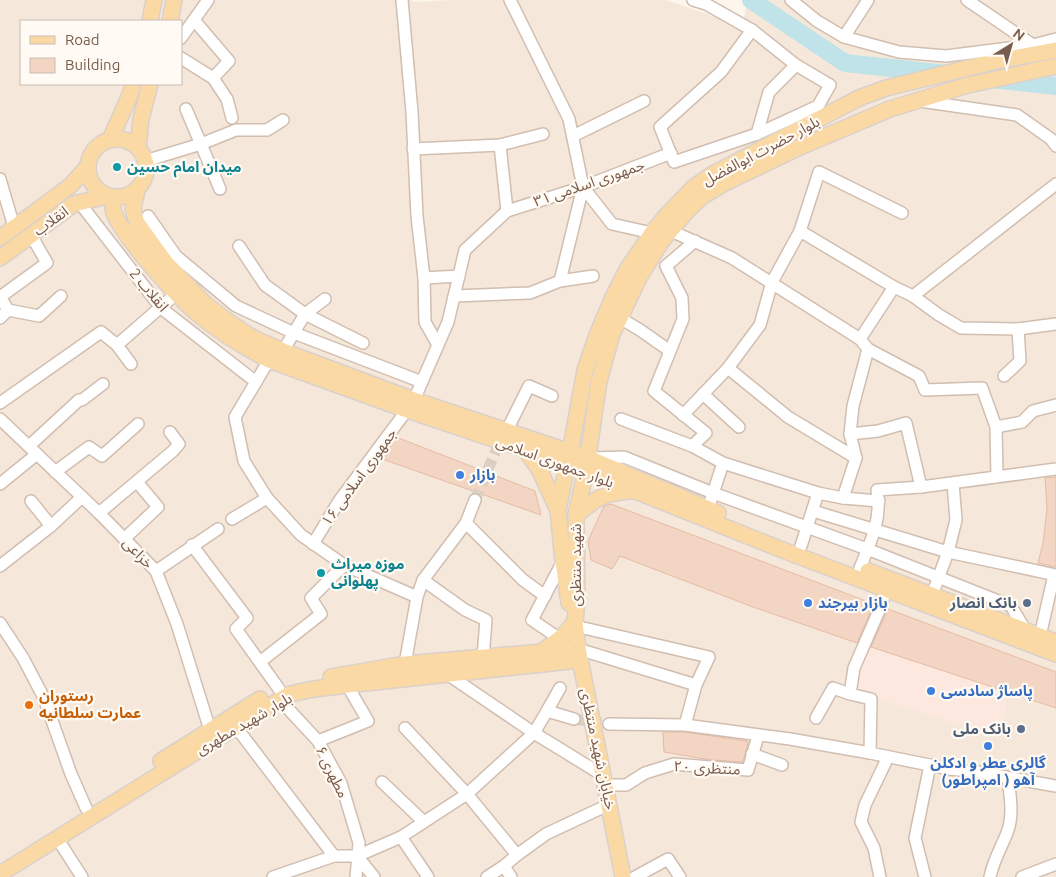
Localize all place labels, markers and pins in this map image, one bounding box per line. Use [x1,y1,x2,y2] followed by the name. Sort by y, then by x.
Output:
[127,158,242,178] place label: میدان امام حسین
[111,161,123,173] marker: میدان امام حسین
[469,466,496,484] place label: بازار
[454,469,466,481] marker: بازار
[331,555,404,591] place label: موزه میراث پهلوانی
[315,567,327,579] marker: موزه میراث پهلوانی
[818,594,888,612] place label: بازار بیرجند
[949,594,1017,612] place label: بانک انصار
[802,597,814,609] marker: بازار بیرجند
[1021,597,1033,609] marker: بانک انصار
[941,682,1033,701] place label: پاساژ سادسی
[925,685,937,697] marker: پاساژ سادسی
[39,687,141,722] place label: رستوران عمارت سلطانیه
[23,699,35,711] marker: رستوران عمارت سلطانیه
[953,720,1011,738] place label: بانک ملی
[1015,723,1027,735] marker: بانک ملی
[982,740,994,752] marker: گالرى عطر و ادكلن آهو ( امپراطور)
[930,754,1046,790] place label: گالرى عطر و ادكلن آهو ( امپراطور)

